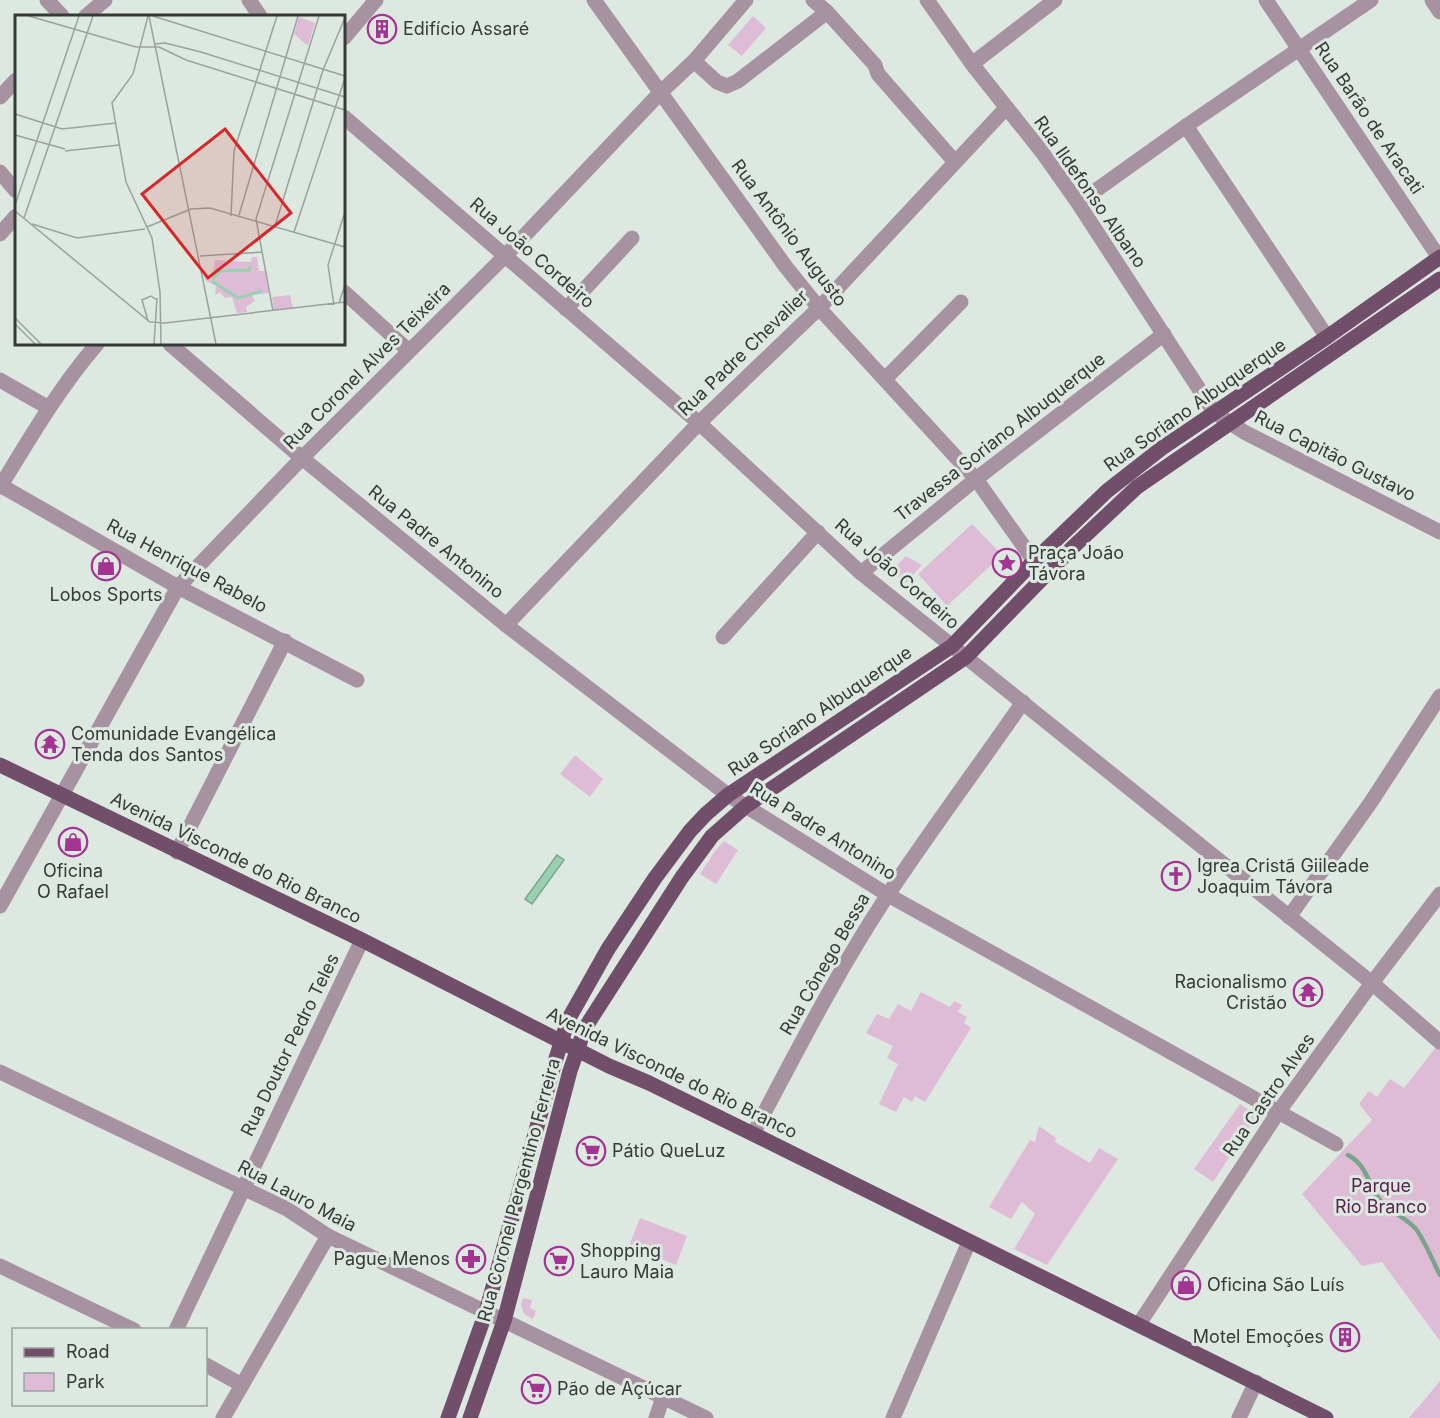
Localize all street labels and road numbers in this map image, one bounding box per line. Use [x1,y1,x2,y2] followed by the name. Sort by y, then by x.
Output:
[1311,38,1428,198] street label: Rua Barão de Aracati
[1030,112,1151,272] street label: Rua Ildefonso Albano
[727,155,852,310] street label: Rua Antônio Augusto
[466,193,599,312] street label: Rua João Cordeiro
[279,278,454,453] street label: Rua Coronel Alves Teixeira
[673,285,812,420] street label: Rua Padre Chevalier
[1100,334,1290,475] street label: Rua Soriano Albuquerque
[890,348,1109,525] street label: Travessa Soriano Albuquerque
[1251,406,1419,505] street label: Rua Capitão Gustavo
[364,481,508,603] street label: Rua Padre Antonino
[103,514,271,617] street label: Rua Henrique Rabelo
[831,514,964,633] street label: Rua João Cordeiro
[724,641,916,780] street label: Rua Soriano Albuquerque
[746,777,900,884] street label: Rua Padre Antonino
[107,788,365,928] street label: Avenida Visconde do Rio Branco
[775,889,874,1039] street label: Rua Cônego Bessa
[236,950,343,1139] street label: Rua Doutor Pedro Teles
[543,1003,801,1143] street label: Avenida Visconde do Rio Branco
[1218,1029,1319,1160] street label: Rua Castro Alves
[473,1056,564,1324] street label: Rua Coronel Pergentino Ferreira
[234,1155,360,1236] street label: Rua Lauro Maia

